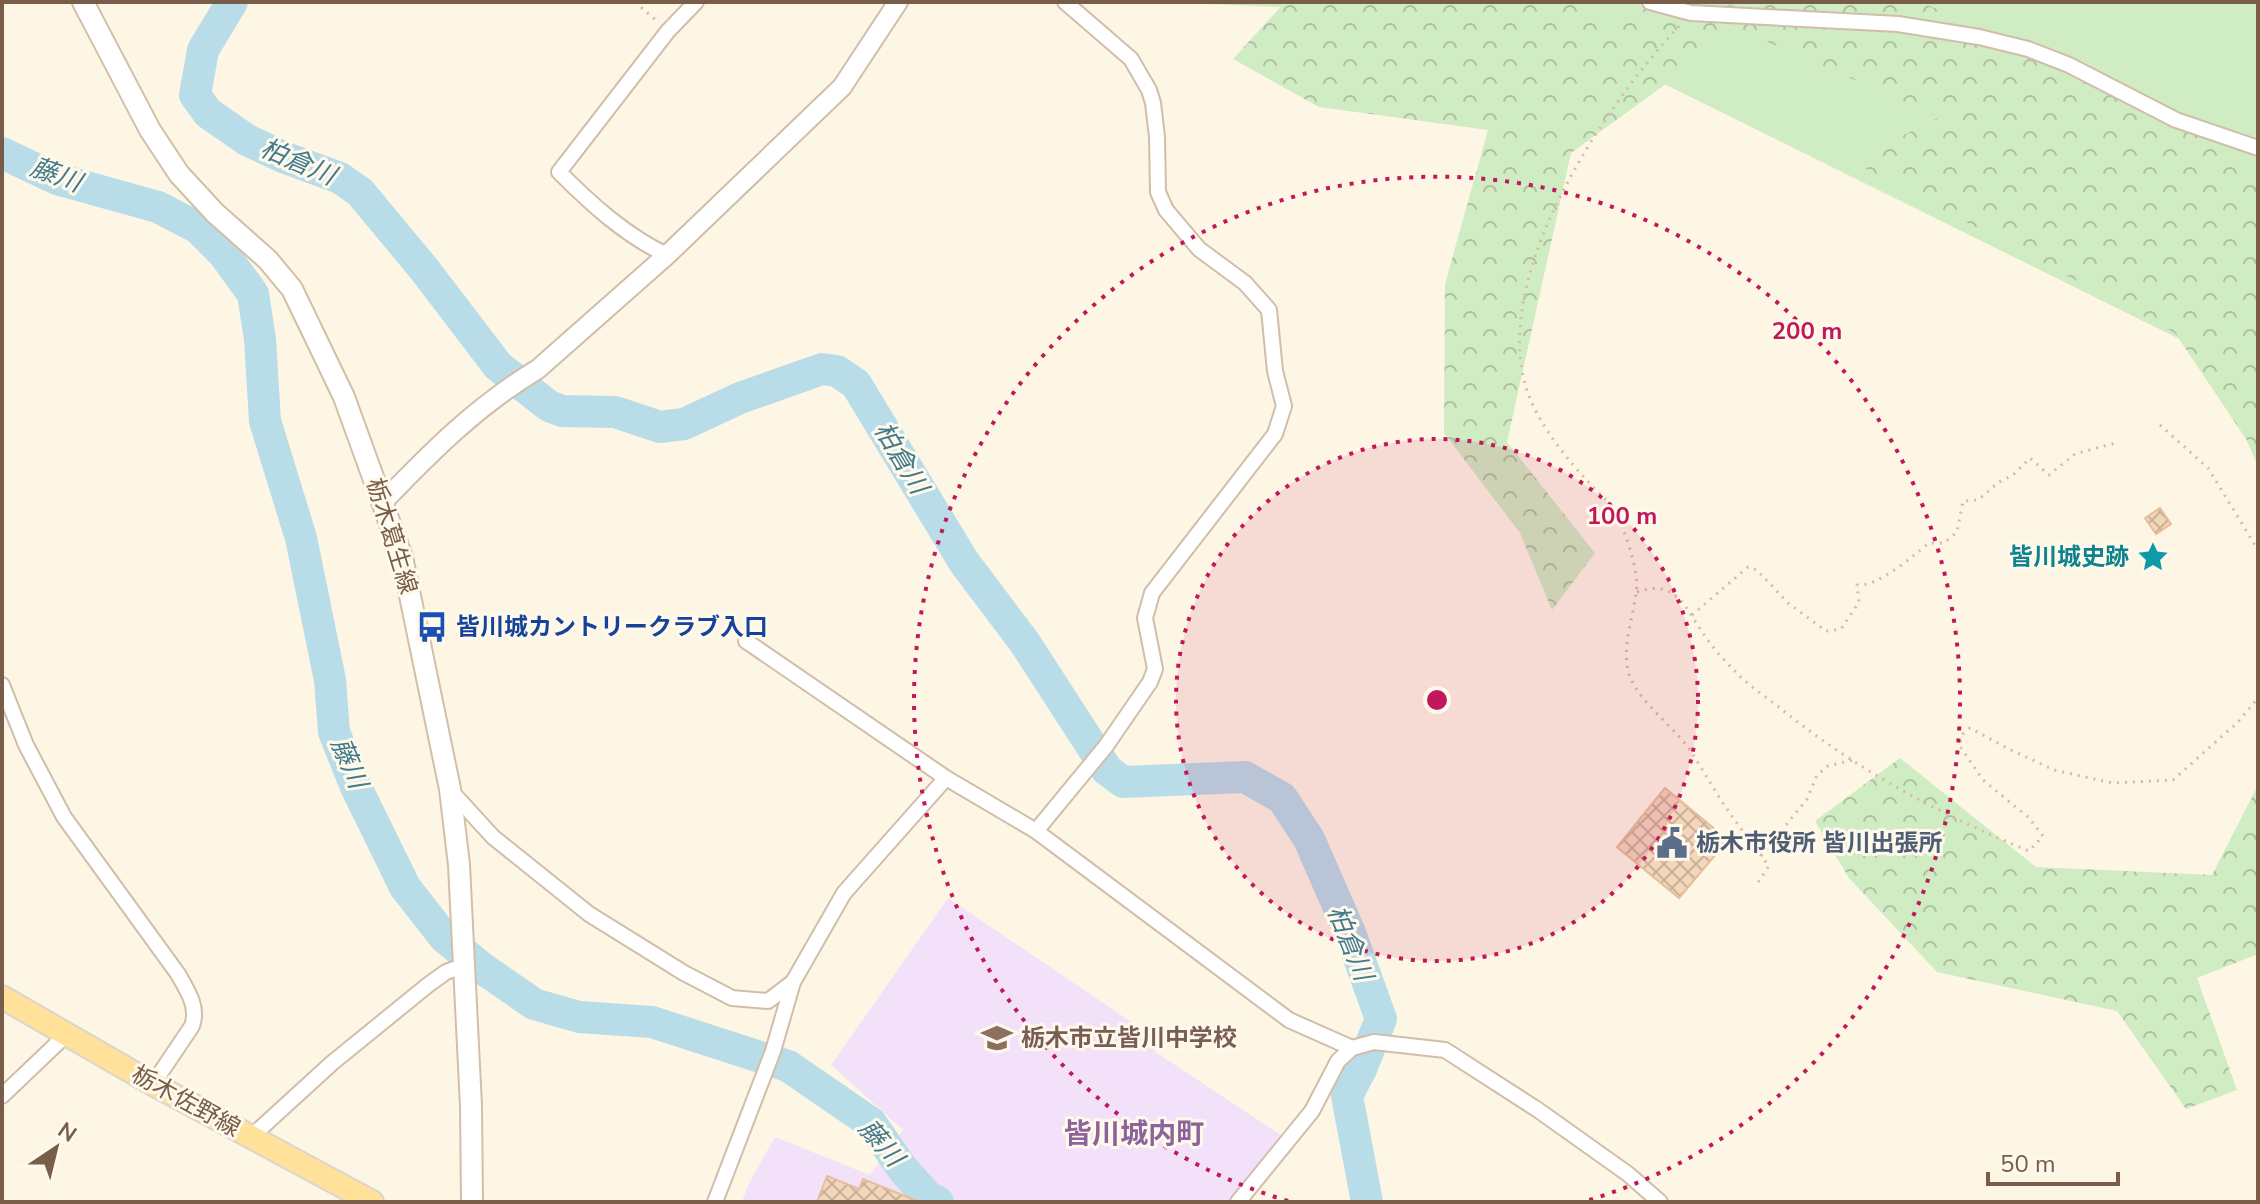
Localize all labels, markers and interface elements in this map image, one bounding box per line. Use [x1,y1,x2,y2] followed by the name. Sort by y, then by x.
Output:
[255,131,343,195] water label: 柏倉川
[26,150,89,201] water label: 藤川
[1772,315,1842,347] text: 200 m
[866,416,938,503] water label: 柏倉川
[359,474,425,598] street label: 栃木葛生線
[1587,500,1657,532] text: 100 m
[2136,540,2170,574] place icon: 皆川城史跡
[2009,541,2129,573] place label: 皆川城史跡
[415,610,449,644] bus stop icon: 皆川城カントリークラブ入口
[456,611,768,643] place label: 皆川城カントリークラブ入口
[1423,686,1451,714] centre of rings
[323,732,376,797] water label: 藤川
[1655,826,1689,860] public building icon: 栃木市役所 皆川出張所
[1696,827,1942,859] place label: 栃木市役所 皆川出張所
[1319,900,1382,988] water label: 柏倉川
[980,1021,1014,1055] school or university icon: 栃木市立皆川中学校
[1021,1022,1237,1054] place label: 栃木市立皆川中学校
[126,1058,246,1144] street label: 栃木佐野線
[16,1108,96,1188] north arrow
[851,1112,913,1176] water label: 藤川
[52,1115,82,1149] text: N
[1064,1115,1204,1153] district label: 皆川城内町
[1988,1136,2118,1186] scale bar
[2000,1148,2056,1180] text: 50 m

